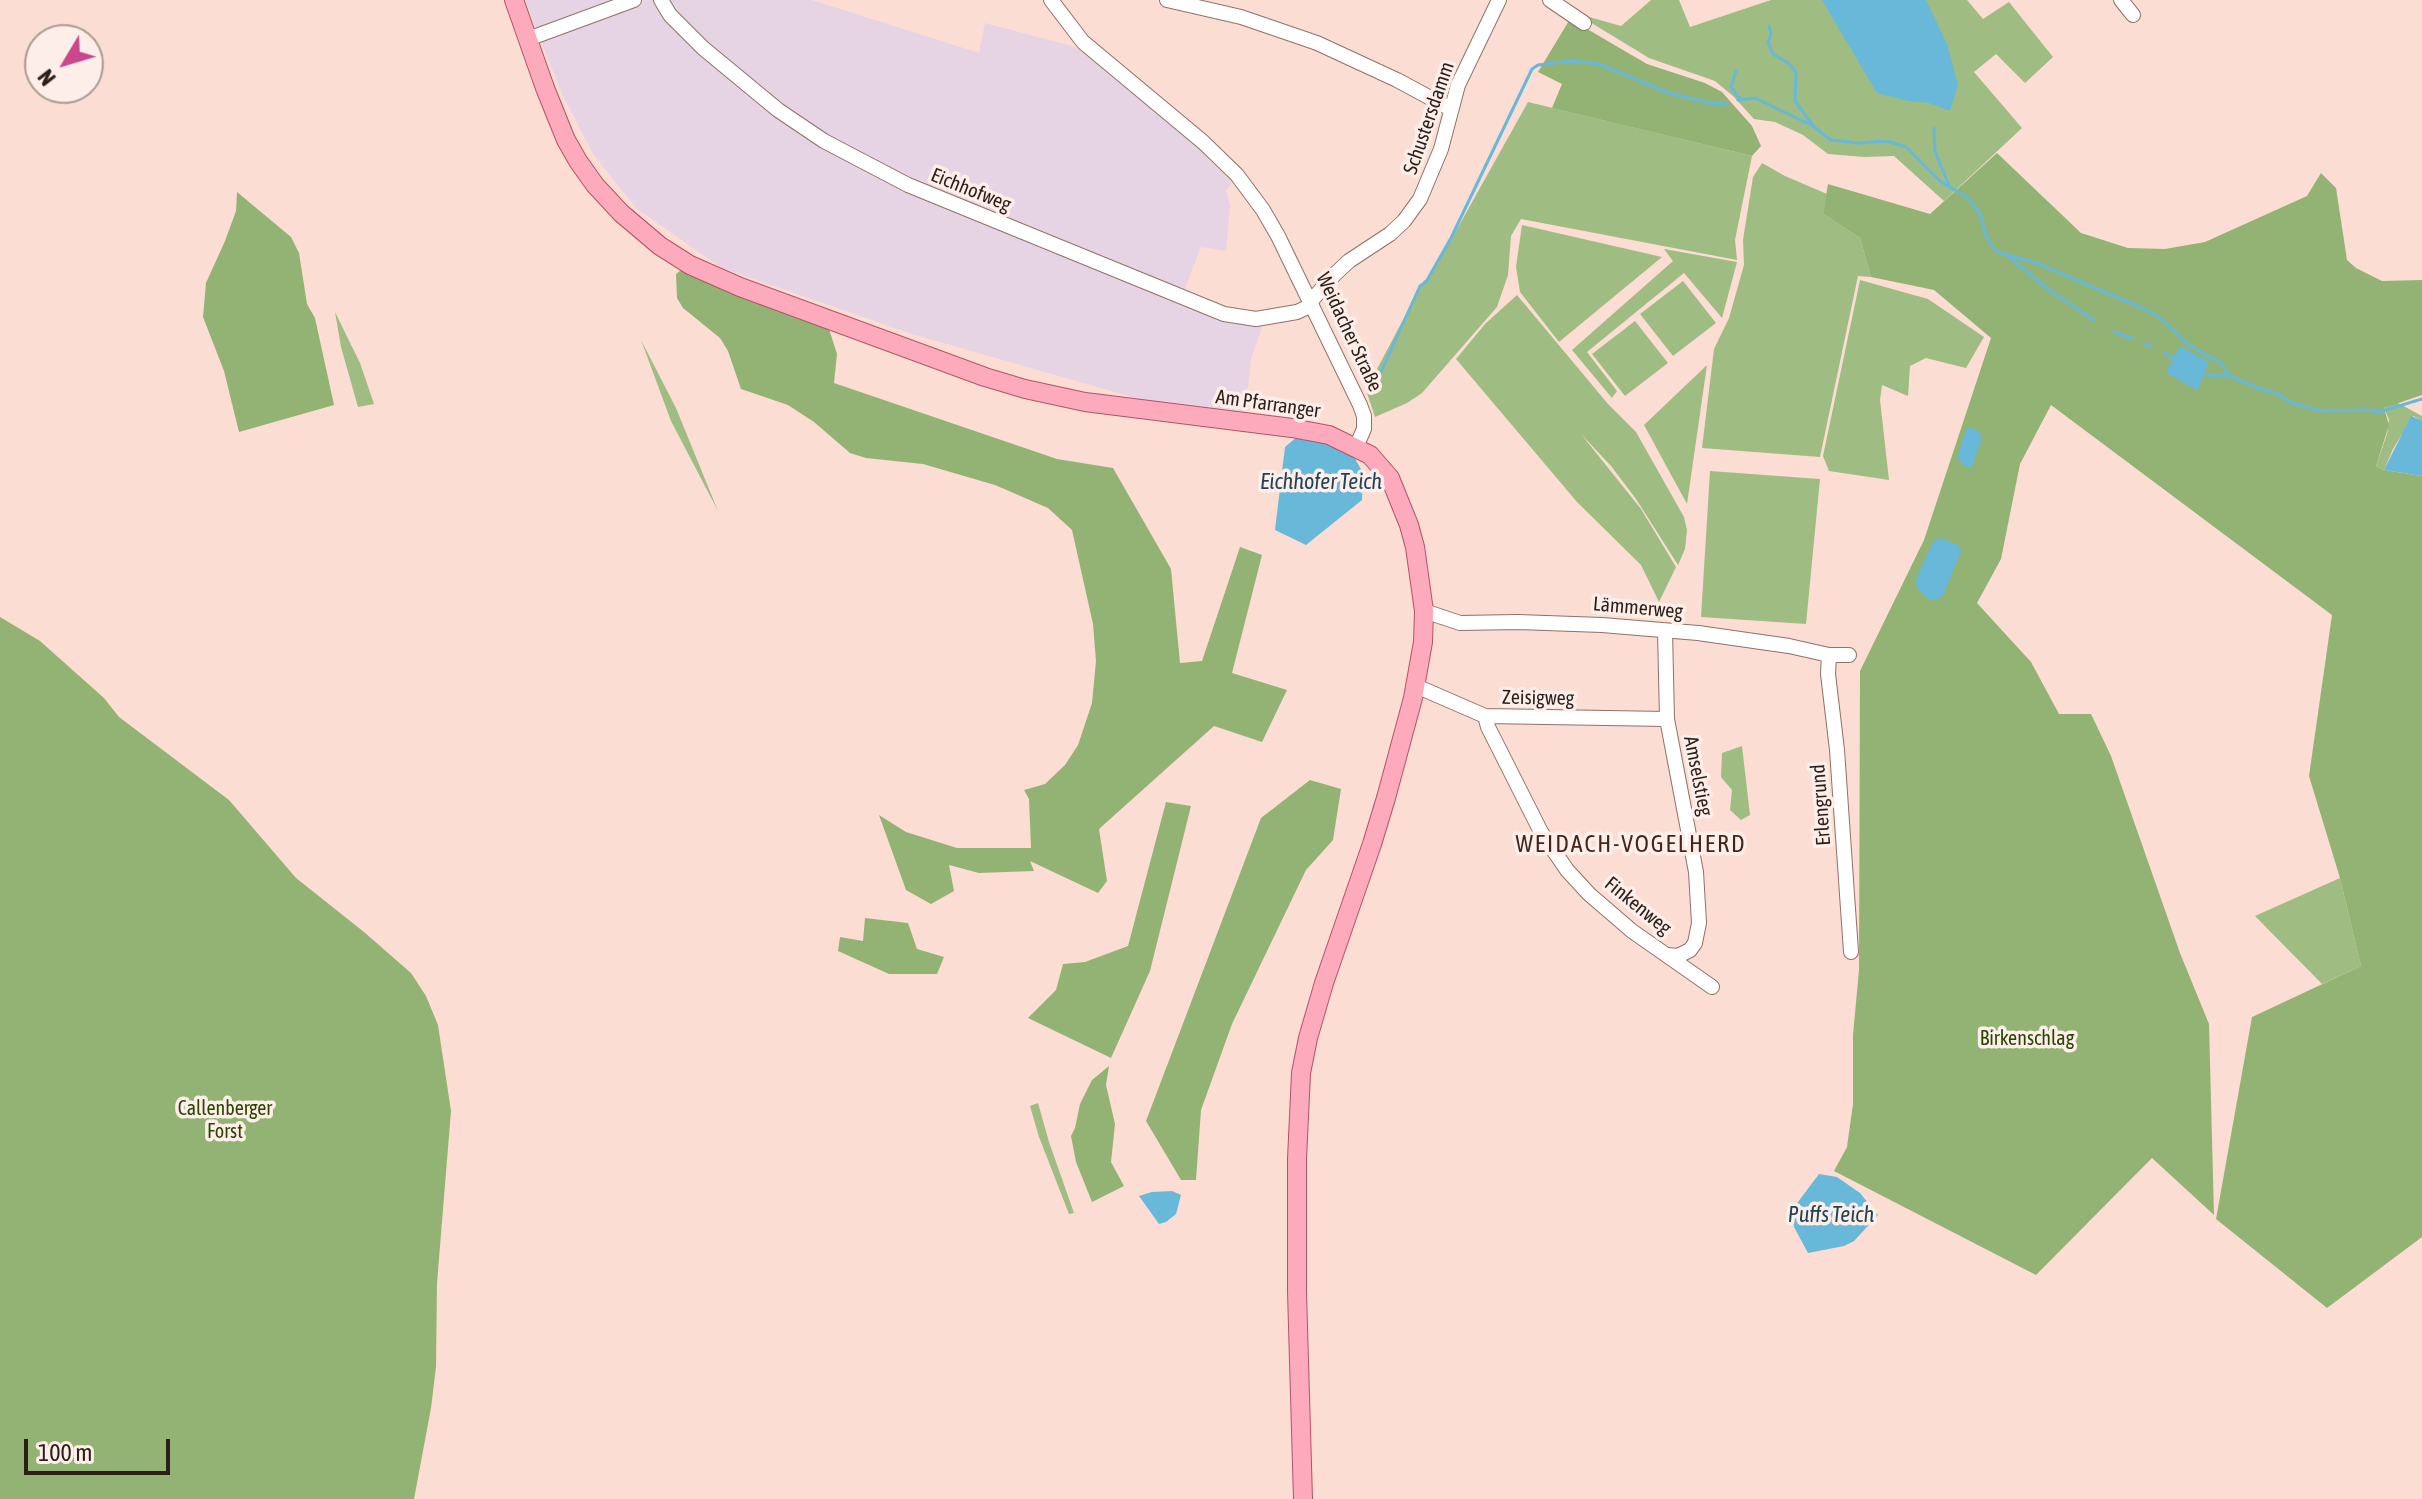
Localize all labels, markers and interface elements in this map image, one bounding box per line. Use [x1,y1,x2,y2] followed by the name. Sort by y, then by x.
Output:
[24,24,104,104] north arrow
[1399,59,1459,177] street label: Schustersdamm
[32,64,61,91] text: N
[927,163,1015,217] street label: Eichhofweg
[1311,269,1387,395] street label: Weidacher Straße
[1214,385,1322,423] street label: Am Pfarranger
[1260,469,1382,495] water label: Eichhofer Teich
[1592,592,1684,624] street label: Lämmerweg
[1502,685,1574,711] street label: Zeisigweg
[1679,734,1717,818] street label: Amselstieg
[1806,763,1836,847] street label: Erlengrund
[1515,830,1747,858] district label: WEIDACH-VOGELHERD
[1600,872,1676,940] street label: Finkenweg
[1980,1027,2074,1051] park label: Birkenschlag
[178,1097,272,1144] park label: Callenberger Forst
[1788,1202,1874,1228] water label: Puffs Teich
[28,1423,174,1473] scale bar
[38,1439,92,1466] text: 100 m

